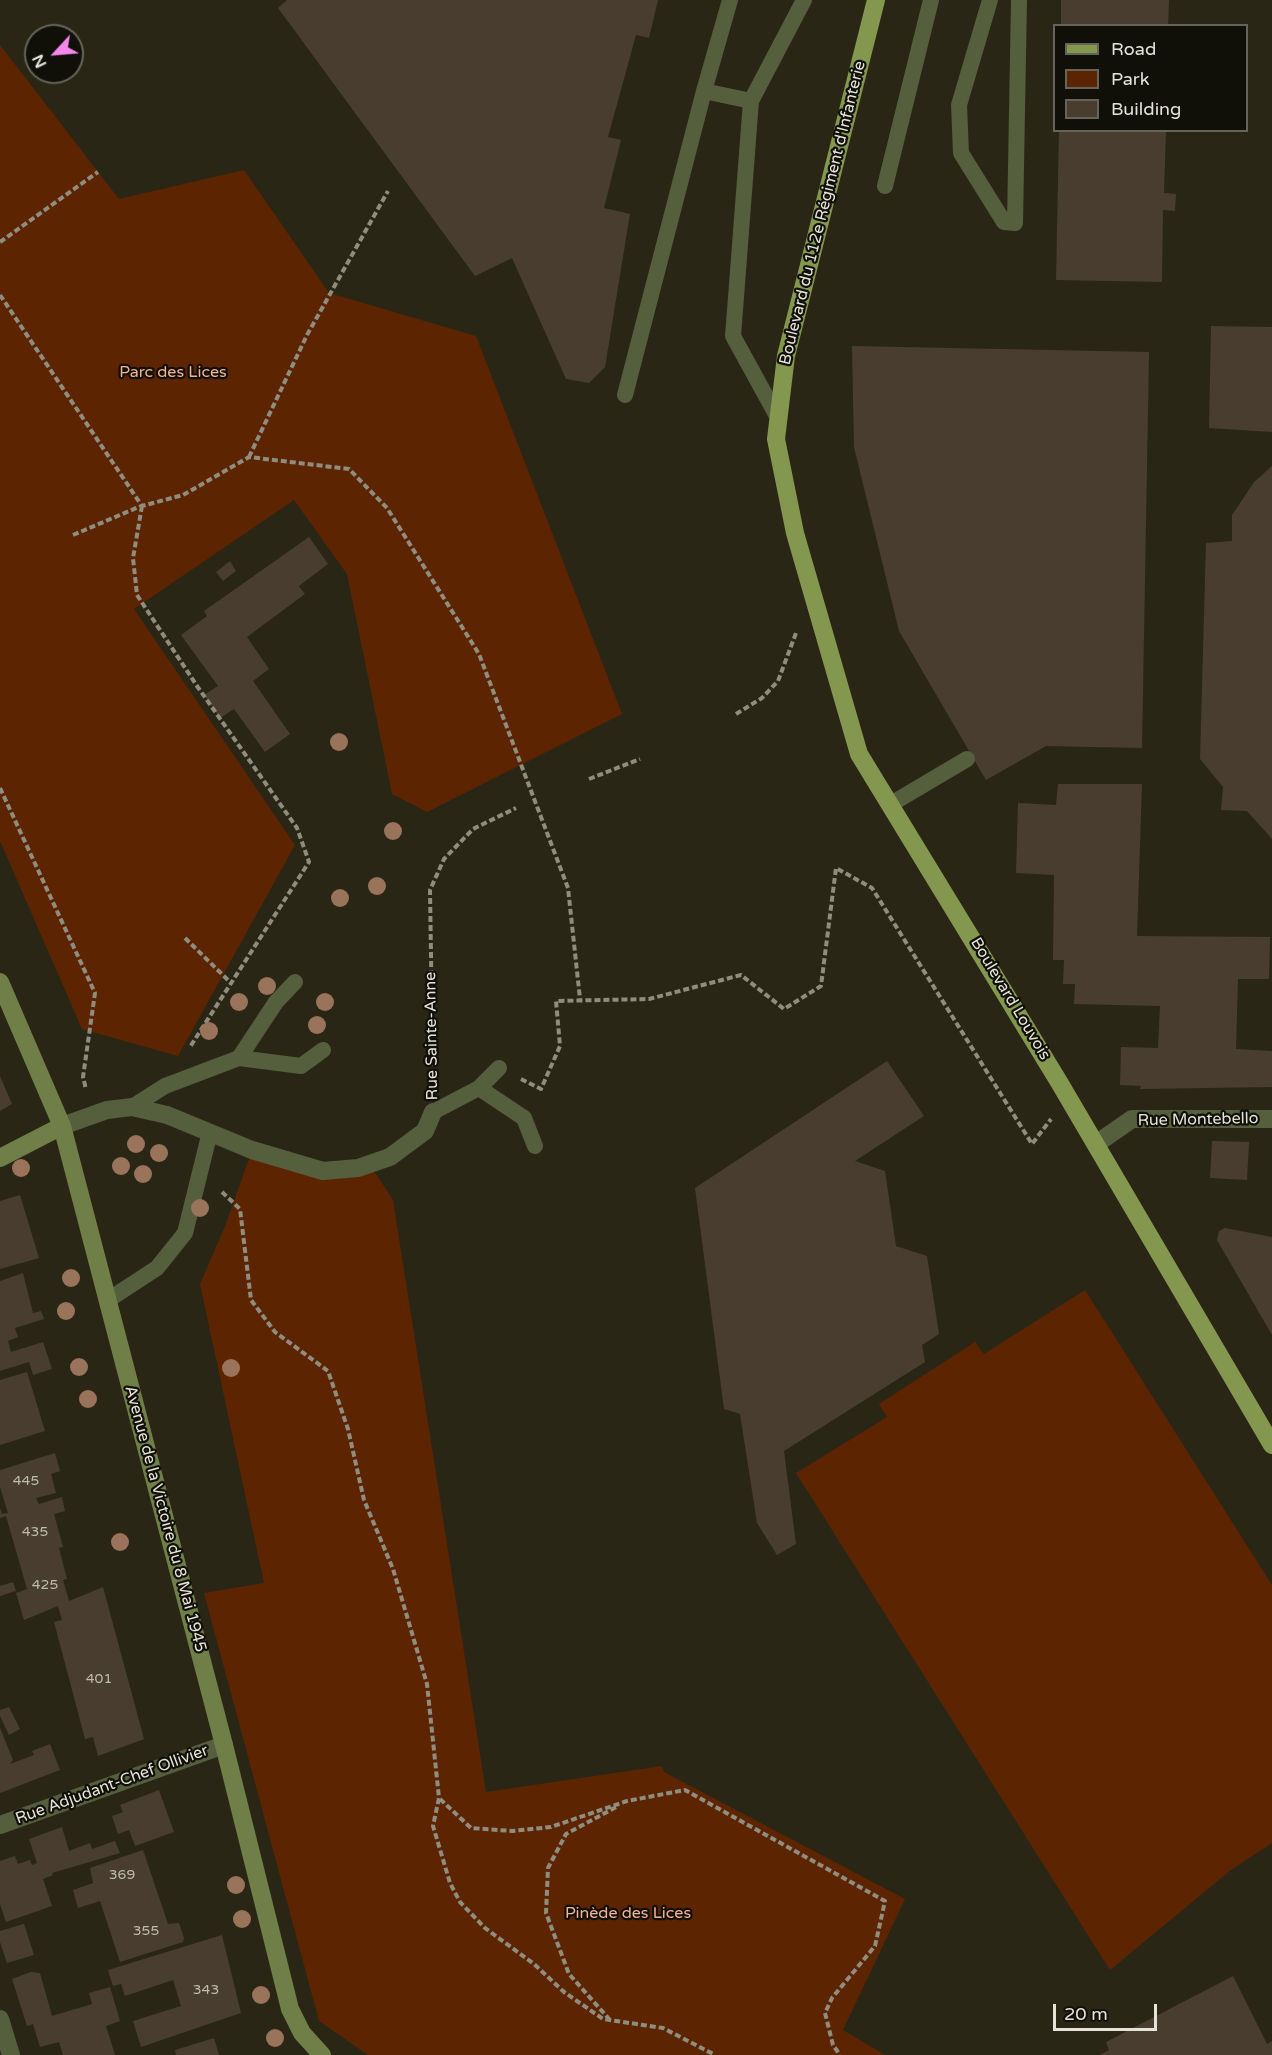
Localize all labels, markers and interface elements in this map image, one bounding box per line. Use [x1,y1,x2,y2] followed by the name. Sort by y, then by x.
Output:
[24,24,84,84] north arrow
[1053,24,1248,132] legend
[1111,38,1156,60] text: Road
[28,51,51,71] text: N
[776,59,870,367] street label: Boulevard du 112e Régiment d'Infanterie
[1111,68,1149,90] text: Park
[1111,98,1181,120] text: Building
[119,363,227,383] park label: Parc des Lices
[966,934,1054,1064] street label: Boulevard Louvois
[421,972,443,1100] street label: Rue Sainte-Anne
[1137,1109,1259,1131] street label: Rue Montebello
[120,1384,210,1654] street label: Avenue de la Victoire du 8 Mai 1945
[13,1473,39,1489] house number: 445
[22,1524,48,1540] house number: 435
[32,1577,58,1593] house number: 425
[86,1671,112,1687] house number: 401
[13,1741,211,1829] street label: Rue Adjudant-Chef Ollivier
[109,1867,135,1883] house number: 369
[565,1904,691,1924] park label: Pinède des Lices
[133,1923,159,1939] house number: 355
[193,1982,219,1998] house number: 343
[1056,1992,1160,2030] scale bar
[1064,2003,1108,2025] text: 20 m

